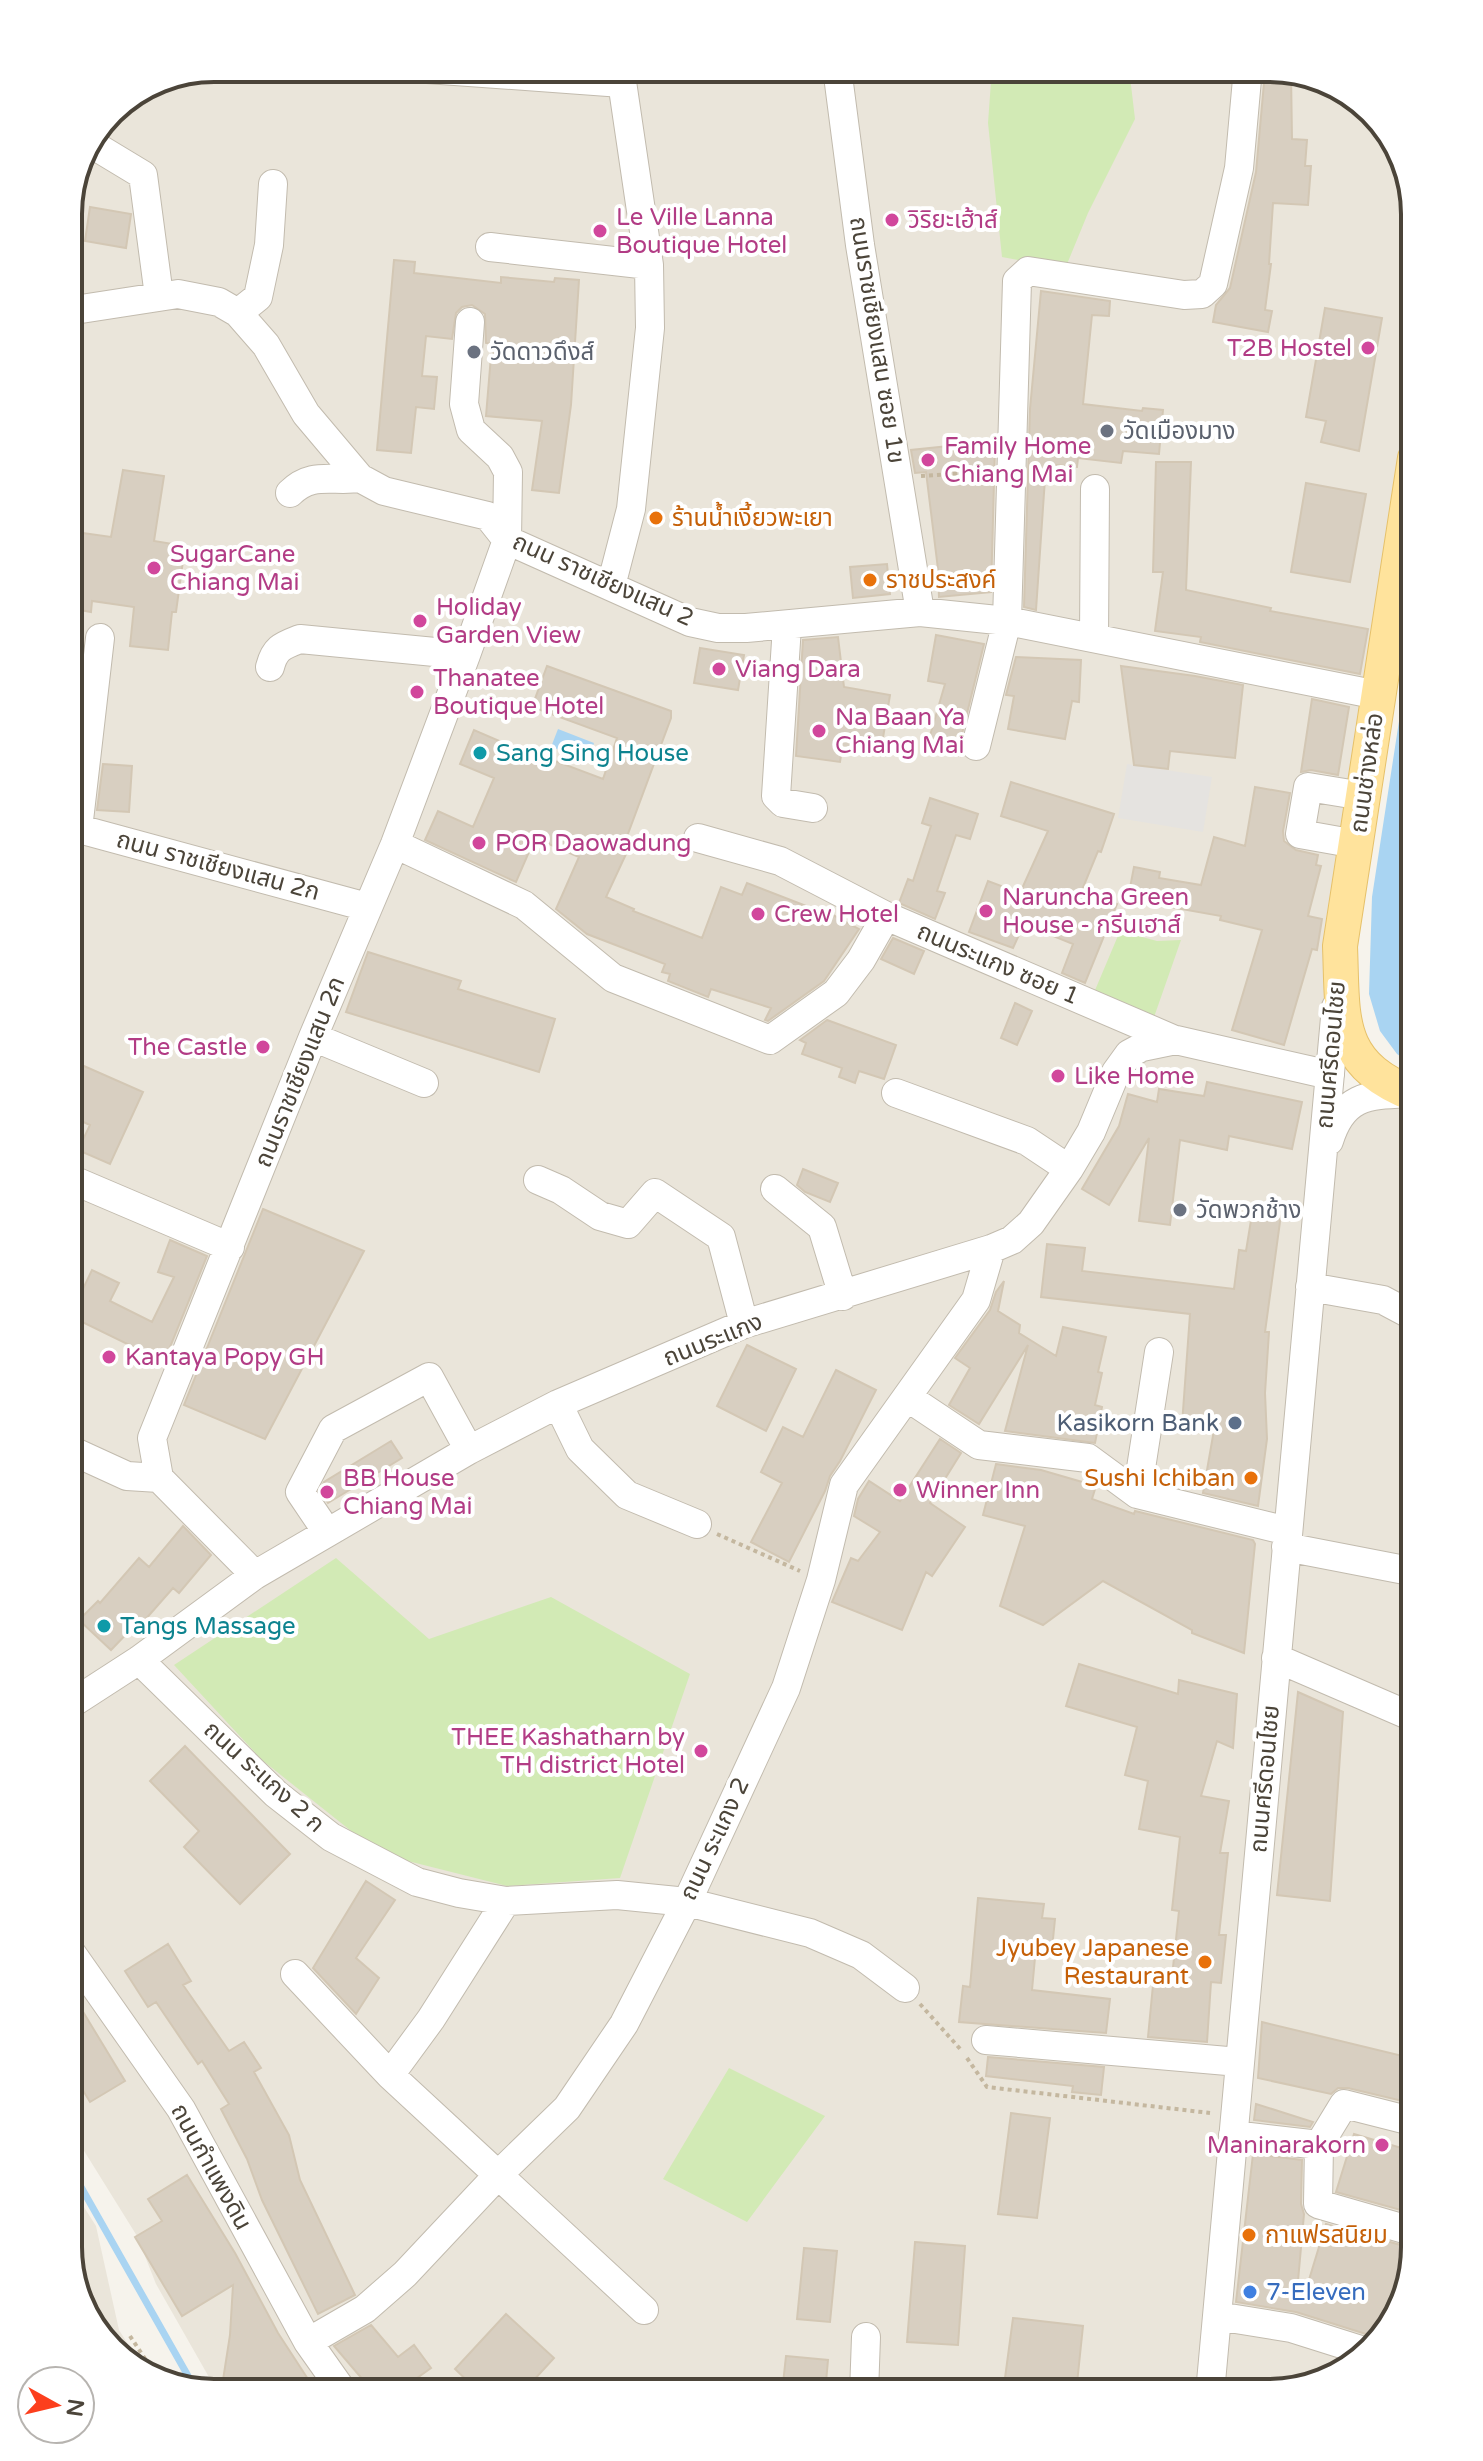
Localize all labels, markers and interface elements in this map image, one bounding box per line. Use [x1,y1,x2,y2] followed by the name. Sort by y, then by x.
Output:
[616,203,787,260] place label: Le Ville Lanna Boutique Hotel
[907,206,998,235] place label: วิริยะเฮ้าส์
[883,211,901,229] marker: วิริยะเฮ้าส์
[843,214,911,466] street label: ถนนราชเชียงแสน ซอย 1ข
[591,222,609,240] marker: Le Ville Lanna Boutique Hotel
[1227,334,1352,363] place label: T2B Hostel
[490,338,594,367] place label: วัดดาวดึงส์
[1359,339,1377,357] marker: T2B Hostel
[465,343,483,361] marker: วัดดาวดึงส์
[1123,417,1235,446] place label: วัดเมืองมาง
[1098,422,1116,440] marker: วัดเมืองมาง
[944,432,1091,489] place label: Family Home Chiang Mai
[919,451,937,469] marker: Family Home Chiang Mai
[672,501,833,533] place label: ร้านน้ำเงี้ยวพะเยา
[647,509,665,527] marker: ร้านน้ำเงี้ยวพะเยา
[508,527,698,633] street label: ถนน ราชเชียงแสน 2
[170,540,299,597] place label: SugarCane Chiang Mai
[145,559,163,577] marker: SugarCane Chiang Mai
[886,566,996,595] place label: ราชประสงค์
[861,571,879,589] marker: ราชประสงค์
[436,593,581,650] place label: Holiday Garden View
[411,612,429,630] marker: Holiday Garden View
[735,655,861,684] place label: Viang Dara
[710,660,728,678] marker: Viang Dara
[433,664,604,721] place label: Thanatee Boutique Hotel
[408,683,426,701] marker: Thanatee Boutique Hotel
[835,703,965,760] place label: Na Baan Ya Chiang Mai
[1344,711,1390,835] street label: ถนนช่างหล่อ
[810,722,828,740] marker: Na Baan Ya Chiang Mai
[496,739,689,768] place label: Sang Sing House
[471,744,489,762] marker: Sang Sing House
[113,825,323,907] street label: ถนน ราชเชียงแสน 2ก
[495,829,692,858] place label: POR Daowadung
[470,834,488,852] marker: POR Daowadung
[1002,883,1189,940] place label: Naruncha Green House - กรีนเฮาส์
[774,900,899,929] place label: Crew Hotel
[977,902,995,920] marker: Naruncha Green House - กรีนเฮาส์
[749,905,767,923] marker: Crew Hotel
[912,917,1084,1011] street label: ถนนระแกง ซอย 1
[248,972,352,1172] street label: ถนนราชเชียงแสน 2ก
[1310,980,1352,1130] street label: ถนนศรีดอนไชย
[128,1033,247,1062] place label: The Castle
[254,1038,272,1056] marker: The Castle
[1074,1062,1194,1091] place label: Like Home
[1049,1067,1067,1085] marker: Like Home
[1196,1196,1301,1225] place label: วัดพวกช้าง
[1171,1201,1189,1219] marker: วัดพวกช้าง
[659,1307,767,1373] street label: ถนนระแกง
[125,1343,325,1372] place label: Kantaya Popy GH
[100,1348,118,1366] marker: Kantaya Popy GH
[1057,1409,1219,1438] place label: Kasikorn Bank
[1226,1414,1244,1432] marker: Kasikorn Bank
[343,1464,472,1521] place label: BB House Chiang Mai
[1084,1464,1235,1493] place label: Sushi Ichiban
[1242,1469,1260,1487] marker: Sushi Ichiban
[916,1476,1040,1505] place label: Winner Inn
[891,1481,909,1499] marker: Winner Inn
[318,1483,336,1501] marker: BB House Chiang Mai
[120,1612,296,1641] place label: Tangs Massage
[95,1617,113,1635] marker: Tangs Massage
[1244,1704,1286,1854] street label: ถนนศรีดอนไชย
[198,1715,330,1839] street label: ถนน ระแกง 2 ก
[451,1723,685,1780] place label: THEE Kashatharn by TH district Hotel
[692,1742,710,1760] marker: THEE Kashatharn by TH district Hotel
[674,1773,756,1905] street label: ถนน ระแกง 2
[996,1934,1189,1991] place label: Jyubey Japanese Restaurant
[1196,1953,1214,1971] marker: Jyubey Japanese Restaurant
[164,2099,258,2235] street label: ถนนกำแพงดิน
[1207,2131,1366,2160] place label: Maninarakorn
[1373,2136,1391,2154] marker: Maninarakorn
[1265,2221,1388,2250] place label: กาแฟรสนิยม
[1240,2226,1258,2244] marker: กาแฟรสนิยม
[1266,2278,1366,2307] place label: 7-Eleven
[1241,2283,1259,2301] marker: 7-Eleven
[16,2365,96,2445] north arrow
[61,2397,89,2418] text: N

